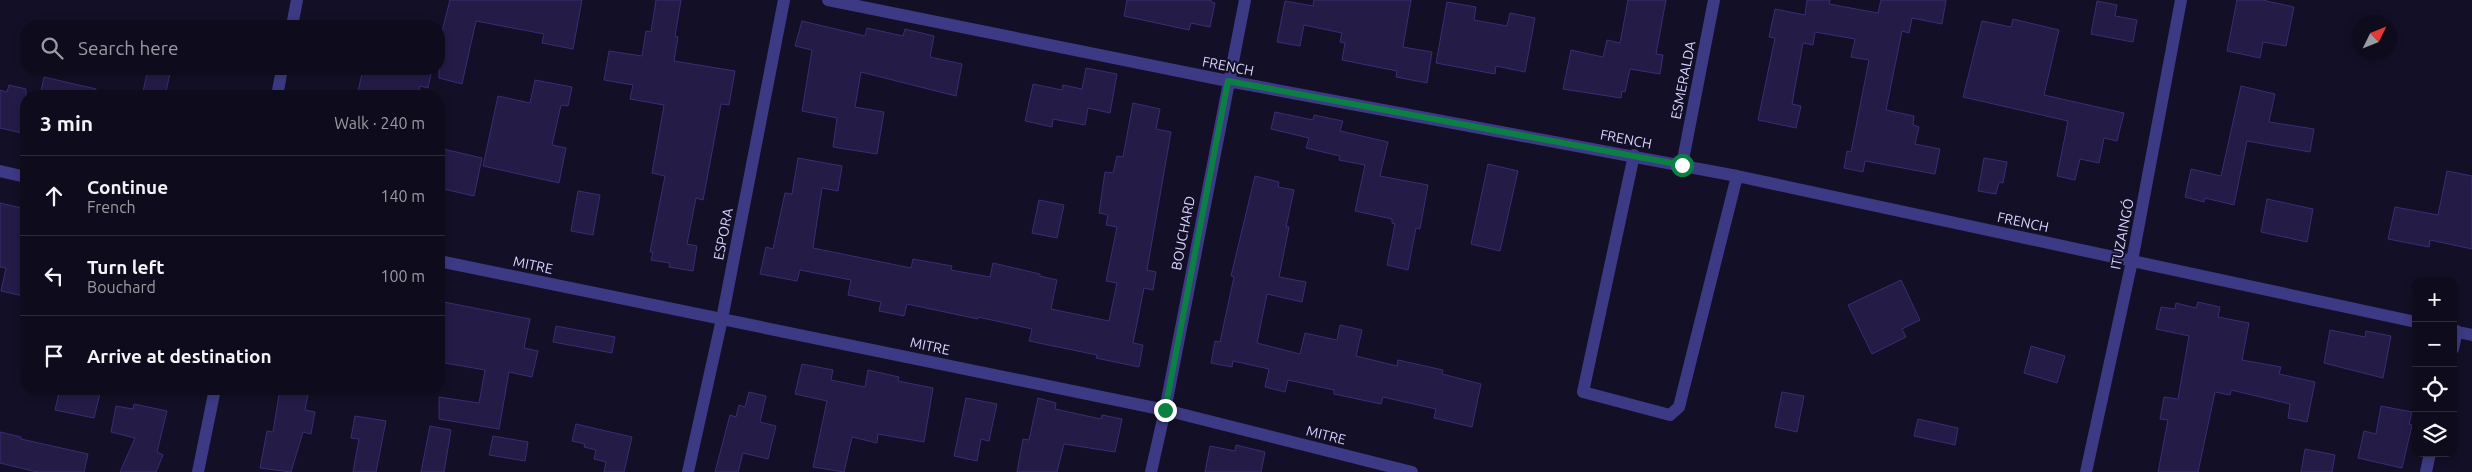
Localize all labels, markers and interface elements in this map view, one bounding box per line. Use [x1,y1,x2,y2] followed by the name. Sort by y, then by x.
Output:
[2352,15,2397,60] north arrow
[20,20,445,75] search box
[38,34,66,62] icon: search
[78,37,178,59] text: Search here
[1668,39,1698,121] street label: ESMERALDA
[1201,53,1255,79] street label: FRENCH
[40,111,93,135] text: 3 min
[334,114,425,132] text: Walk · 240 m
[1599,126,1653,152] street label: FRENCH
[1671,154,1694,177] route start
[87,176,168,198] text: Continue
[40,182,68,210] icon: ahead
[380,187,425,205] text: 140 m
[1168,194,1198,272] street label: BOUCHARD
[2106,197,2137,271] street label: ITUZAINGÓ
[87,198,136,216] text: French
[710,207,736,261] street label: ESPORA
[1996,209,2050,235] street label: FRENCH
[512,253,554,277] street label: MITRE
[87,256,165,278] text: Turn left
[40,262,68,290] icon: left
[380,267,425,285] text: 100 m
[2412,277,2457,457] map controls
[2412,277,2457,322] button: +
[87,278,156,296] text: Bouchard
[2412,322,2457,367] button: −
[909,334,951,358] street label: MITRE
[40,342,68,370] icon: arrive
[87,345,272,367] text: Arrive at destination
[2412,367,2457,412] button: locate
[1154,399,1177,422] route end
[2412,412,2457,457] button: layers
[1305,422,1348,448] street label: MITRE

